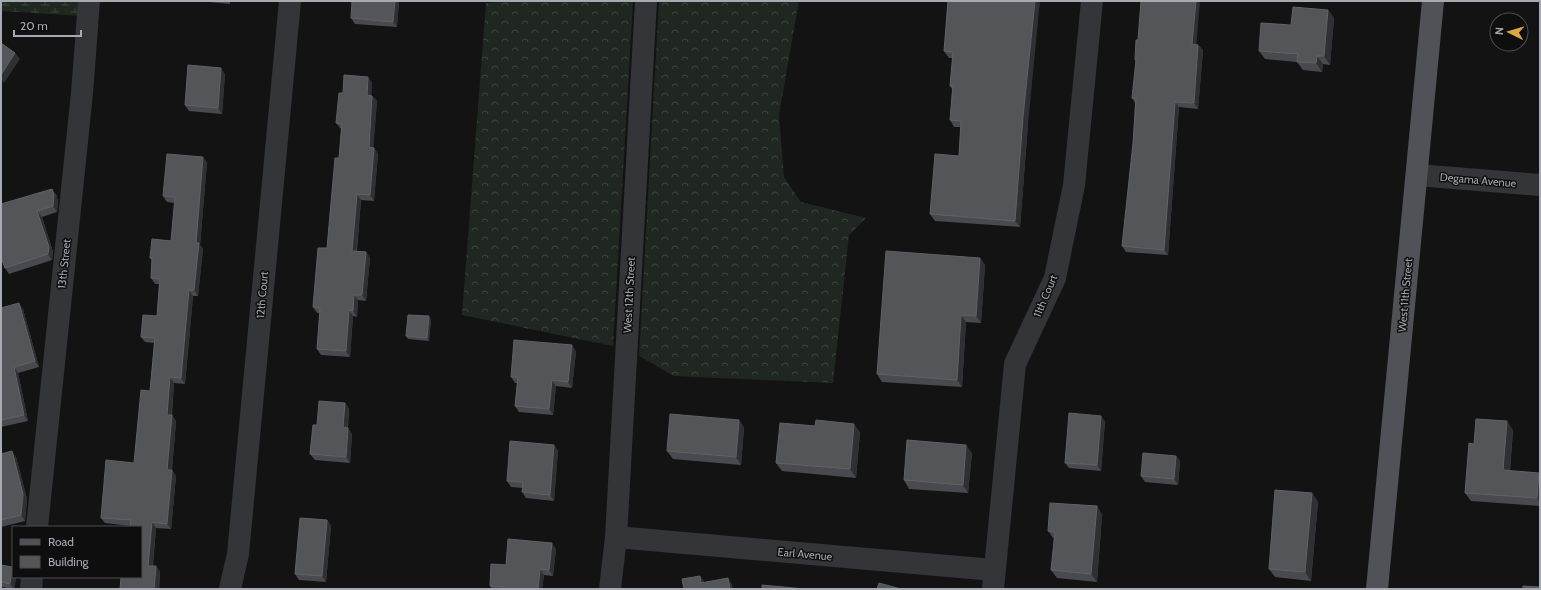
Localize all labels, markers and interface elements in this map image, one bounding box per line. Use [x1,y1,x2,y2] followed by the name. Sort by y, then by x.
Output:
[14,12,81,38] scale bar
[1489,12,1529,52] north arrow
[20,18,48,33] text: 20 m
[1492,27,1506,36] text: N
[1439,170,1517,190] street label: Degama Avenue
[54,238,74,290] street label: 13th Street
[620,256,638,333] street label: West 12th Street
[1395,257,1415,332] street label: West 11th Street
[253,271,271,319] street label: 12th Court
[1030,272,1060,319] street label: 11th Court
[12,526,142,578] legend
[48,534,74,549] text: Road
[777,545,833,563] street label: Earl Avenue
[48,554,90,569] text: Building

